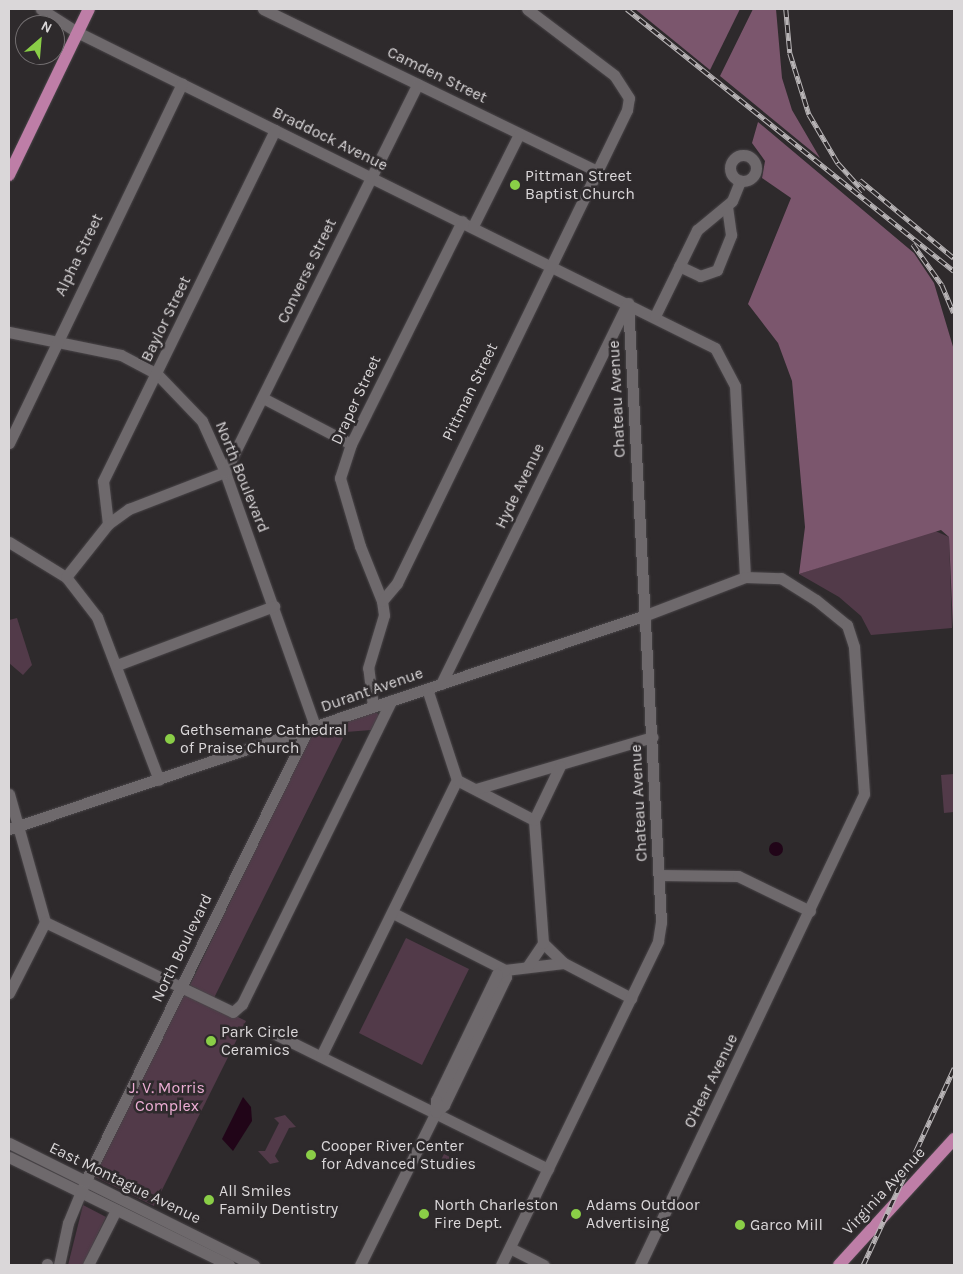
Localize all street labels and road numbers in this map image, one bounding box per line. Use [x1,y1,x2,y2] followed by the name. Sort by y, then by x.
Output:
[384,43,490,107] street label: Camden Street
[269,103,391,175] street label: Braddock Avenue
[51,211,107,299] street label: Alpha Street
[273,215,341,327] street label: Converse Street
[137,273,195,365] street label: Baylor Street
[438,340,502,444] street label: Pittman Street
[604,340,630,458] street label: Chateau Avenue
[327,352,385,448] street label: Draper Street
[211,419,273,535] street label: North Boulevard
[491,440,549,532] street label: Hyde Avenue
[318,664,426,716] street label: Durant Avenue
[626,744,652,862] street label: Chateau Avenue
[147,891,217,1005] street label: North Boulevard
[680,1031,742,1131] street label: O'Hear Avenue
[46,1138,204,1228] street label: East Montague Avenue
[839,1143,929,1239] street label: Virginia Avenue

